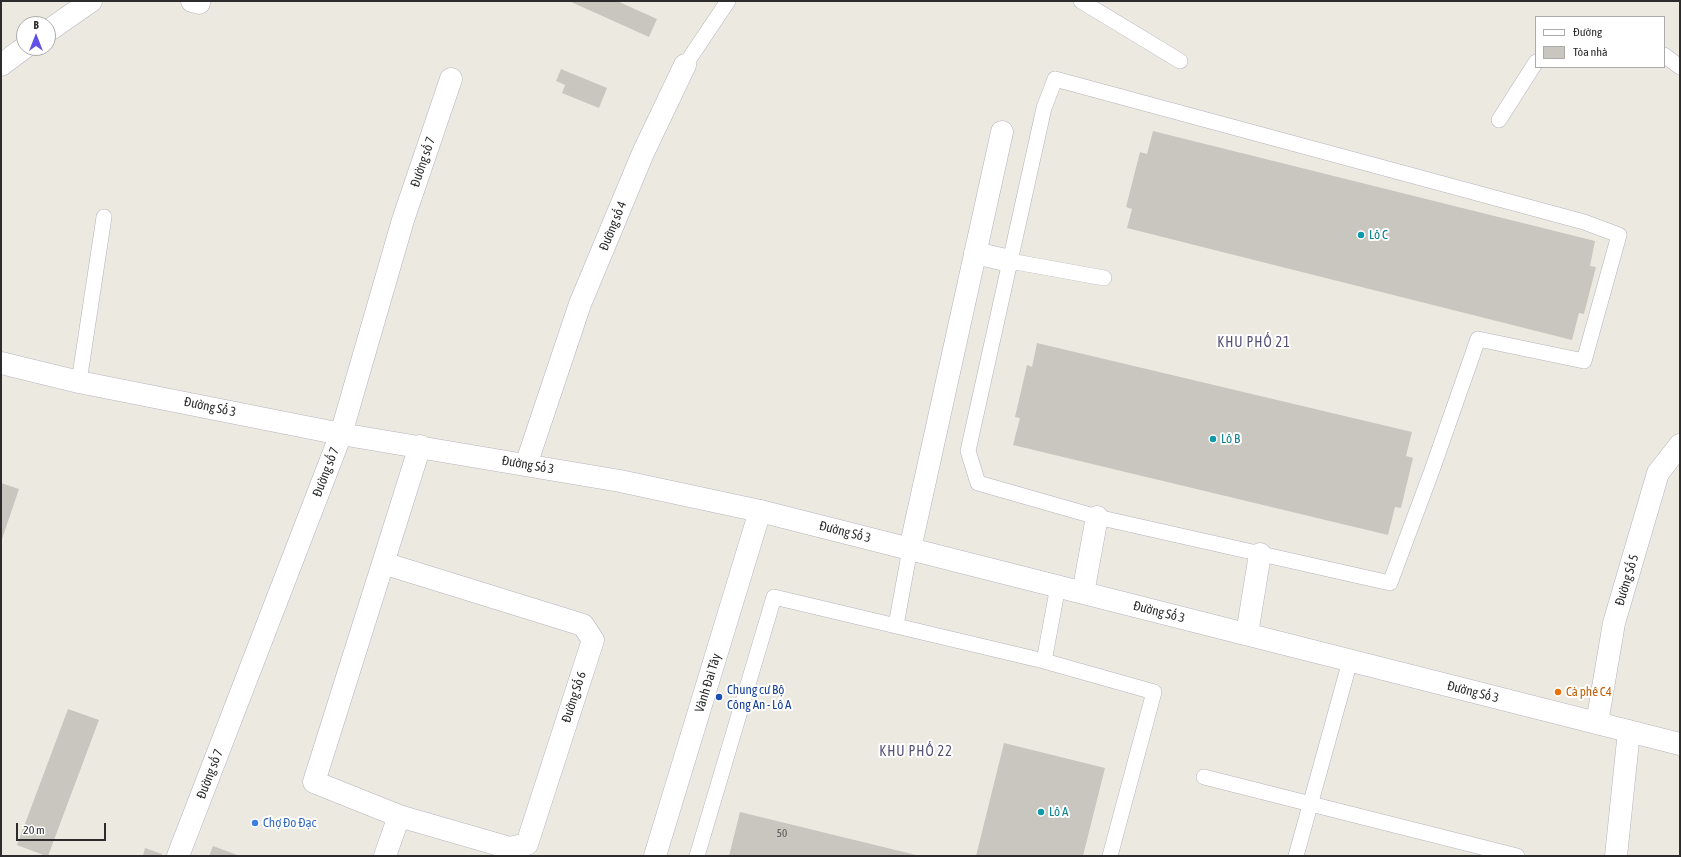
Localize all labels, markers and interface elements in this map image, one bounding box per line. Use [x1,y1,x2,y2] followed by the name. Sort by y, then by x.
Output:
[16,16,56,56] north arrow
[1535,16,1665,68] legend
[33,19,39,31] text: B
[1573,25,1602,39] text: Đường
[1573,45,1608,59] text: Tòa nhà
[407,135,439,189] street label: Đường số 7
[596,199,630,253] street label: Đường số 4
[1369,227,1388,243] place label: Lô C
[1356,230,1366,240] marker: Lô C
[1217,335,1291,351] district label: KHU PHỐ 21
[183,394,237,420] street label: Đường Số 3
[1221,431,1240,447] place label: Lô B
[1208,434,1218,444] marker: Lô B
[309,445,343,499] street label: Đường số 7
[501,453,555,477] street label: Đường Số 3
[817,518,873,546] street label: Đường Số 3
[1612,552,1642,608] street label: Đường Số 5
[1131,598,1187,626] street label: Đường Số 3
[692,652,724,714] street label: Vành Đai Tây
[558,669,590,725] street label: Đường Số 6
[1445,678,1501,706] street label: Đường Số 3
[727,682,791,713] place label: Chung cư Bộ Công An - Lô A
[1566,684,1612,700] place label: Cà phê C4
[1553,687,1563,697] marker: Cà phê C4
[714,692,724,702] marker: Chung cư Bộ Công An - Lô A
[879,744,953,760] district label: KHU PHỐ 22
[193,747,227,801] street label: Đường số 7
[1049,804,1068,820] place label: Lô A
[1036,807,1046,817] marker: Lô A
[18,815,108,841] scale bar
[263,815,316,831] place label: Chợ Đo Đạc
[250,818,260,828] marker: Chợ Đo Đạc
[23,823,45,837] text: 20 m
[777,827,787,841] house number: 50

